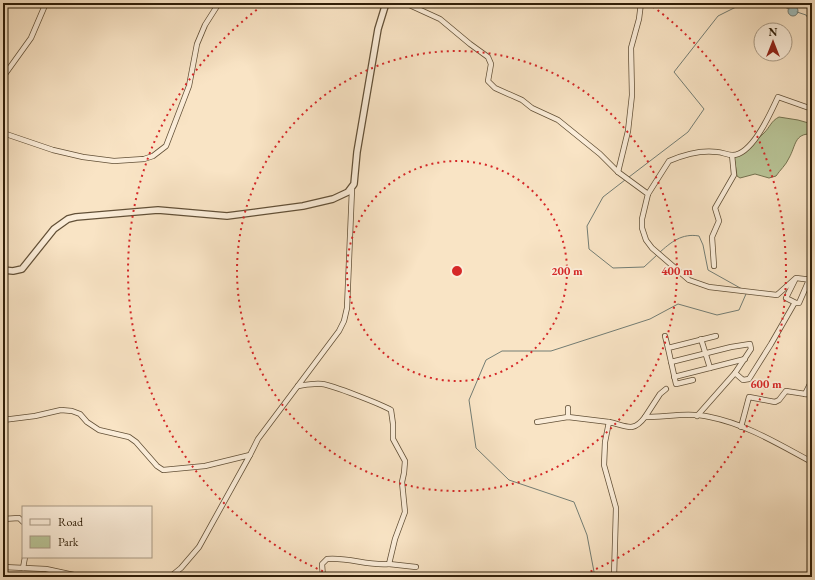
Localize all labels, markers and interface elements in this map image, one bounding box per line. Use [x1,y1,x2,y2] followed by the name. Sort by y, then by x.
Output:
[753,22,793,62] north arrow
[769,25,778,39] text: N
[551,263,583,279] text: 200 m
[661,263,693,279] text: 400 m
[450,264,464,278] centre of rings
[750,376,782,392] text: 600 m
[22,506,152,558] legend
[58,514,84,530] text: Road
[58,534,79,550] text: Park

